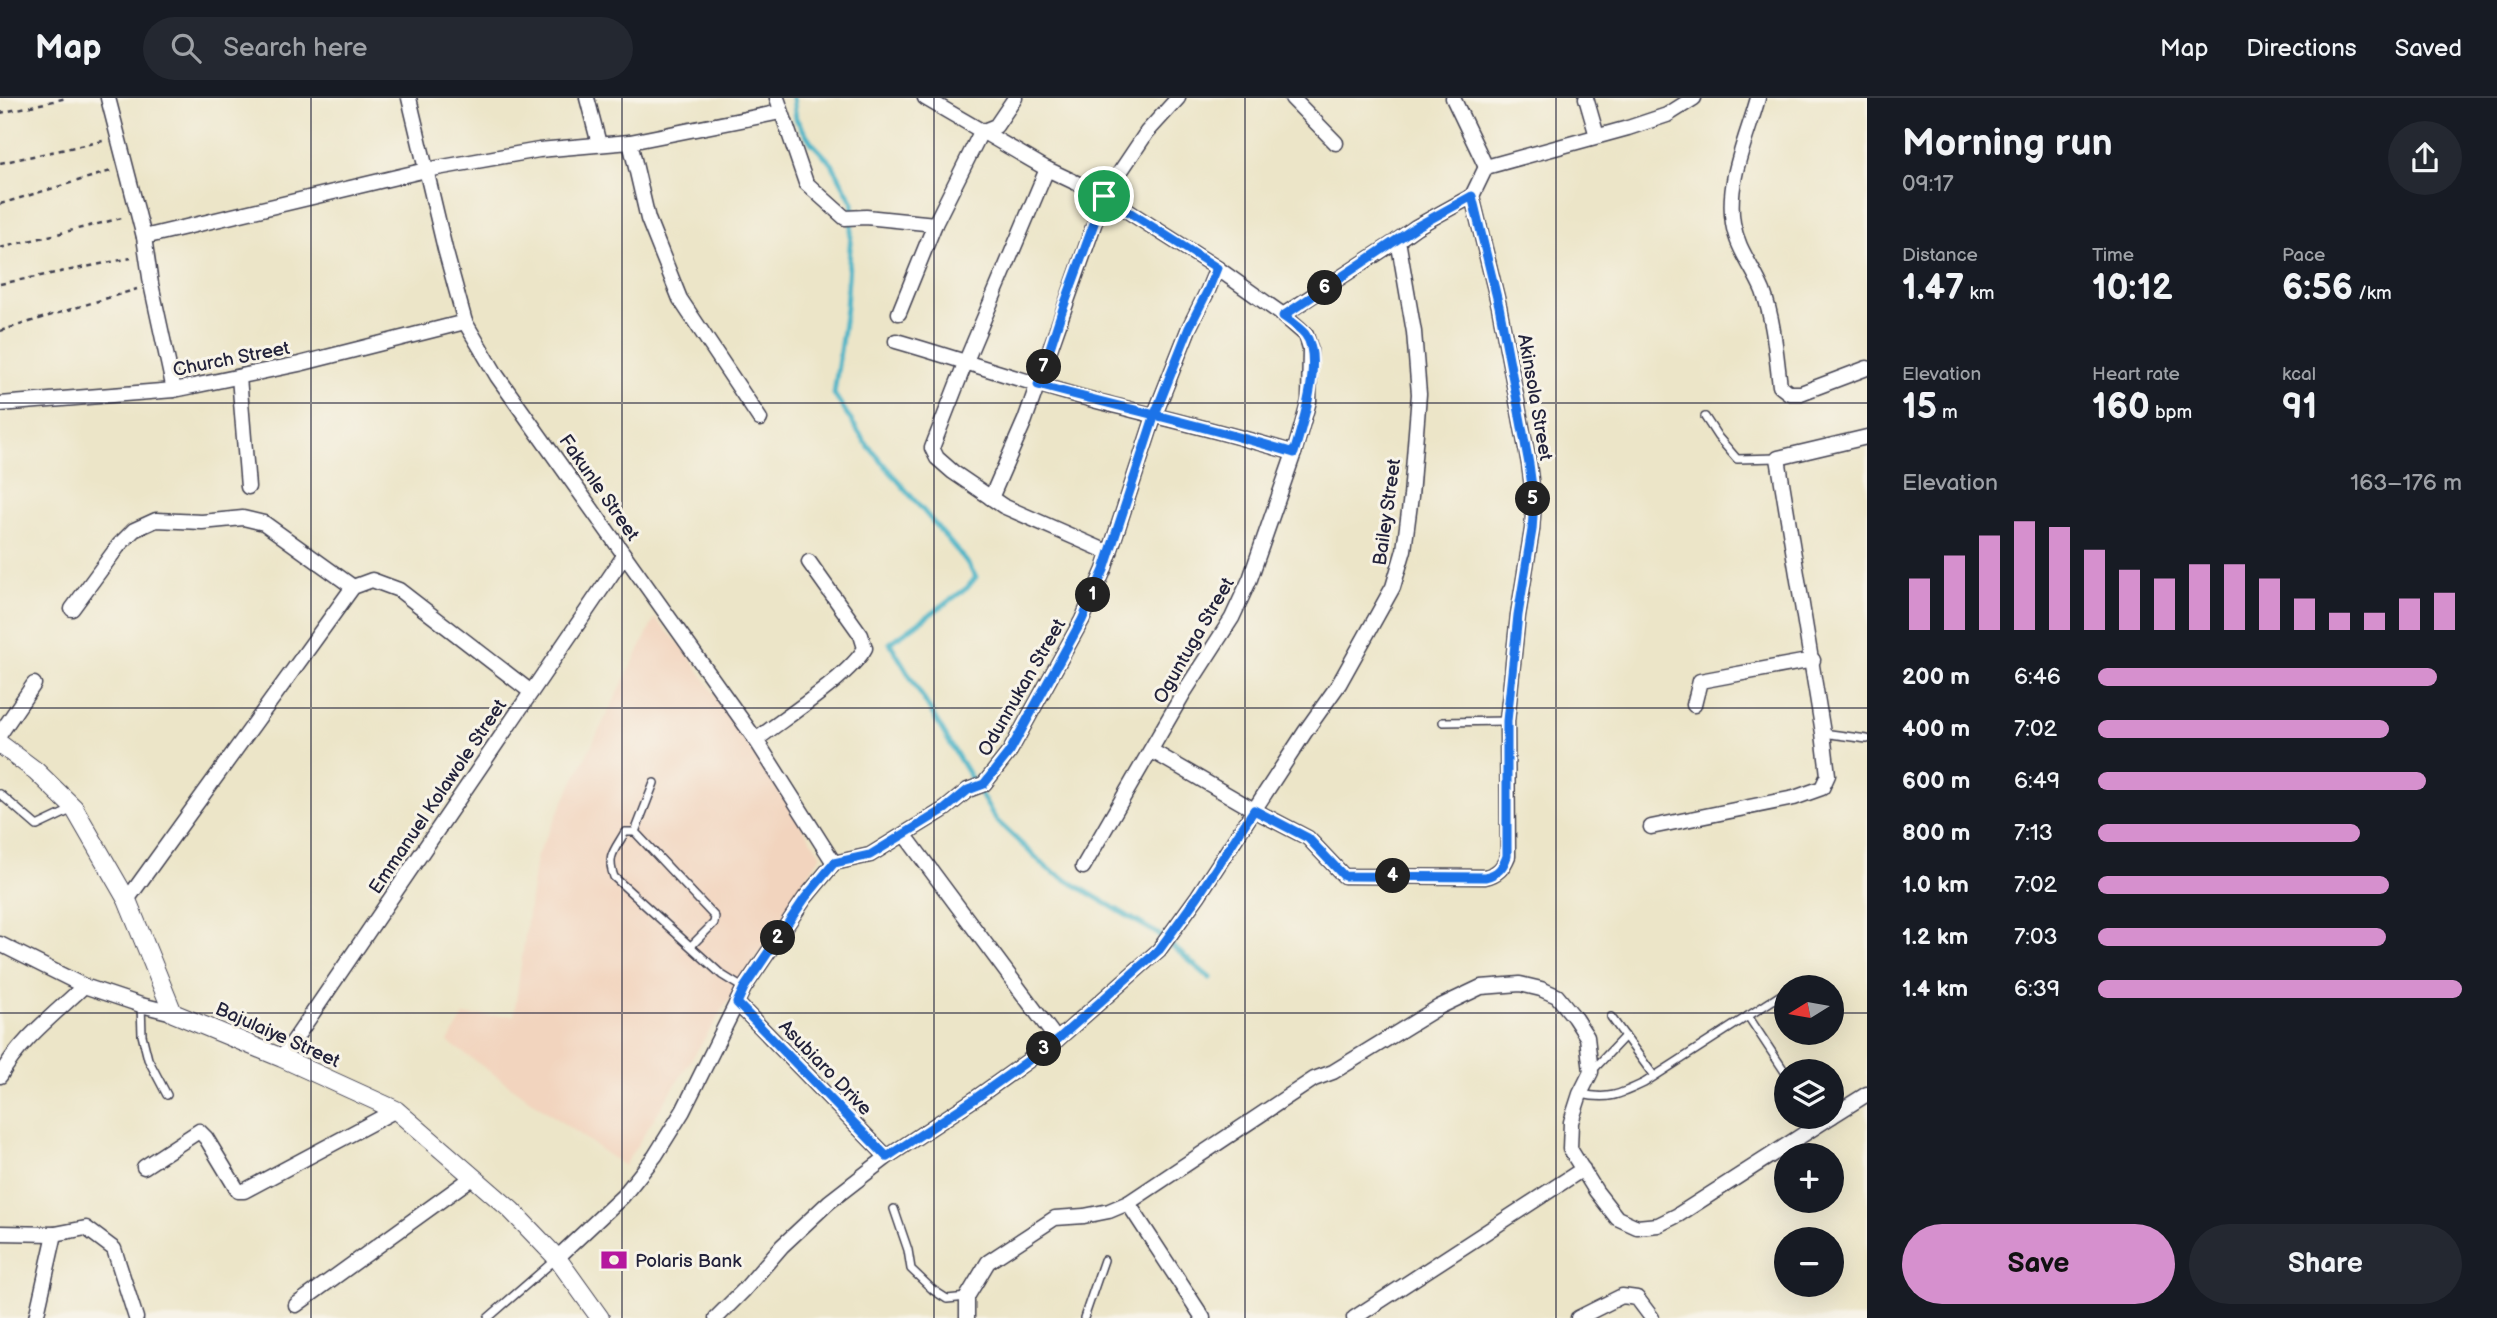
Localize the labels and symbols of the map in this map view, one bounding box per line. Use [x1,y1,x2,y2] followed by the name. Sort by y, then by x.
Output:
[1074,166,1134,226] pin
[1308,270,1342,306] pin: 6
[1512,332,1557,462] street label: Akinsola Street
[171,337,292,382] street label: Church Street
[1026,350,1062,384] pin: 7
[554,430,644,545] street label: Fakunle Street
[1369,457,1406,567] street label: Bailey Street
[1516,482,1550,516] pin: 5
[1149,574,1240,708] street label: Oguntuga Street
[1076,578,1110,612] pin: 1
[974,615,1071,761] street label: Odunnukan Street
[364,695,512,899] street label: Emmanuel Kolawole Street
[1376,858,1410,894] pin: 4
[760,920,796,956] pin: 2
[1774,975,1844,1045] north arrow
[212,998,343,1073] street label: Bajulaiye Street
[774,1015,876,1121] street label: Asubiaro Drive
[1026,1032,1062,1066] pin: 3
[599,1245,629,1275] bank icon: Polaris Bank
[635,1250,742,1273] place label: Polaris Bank

